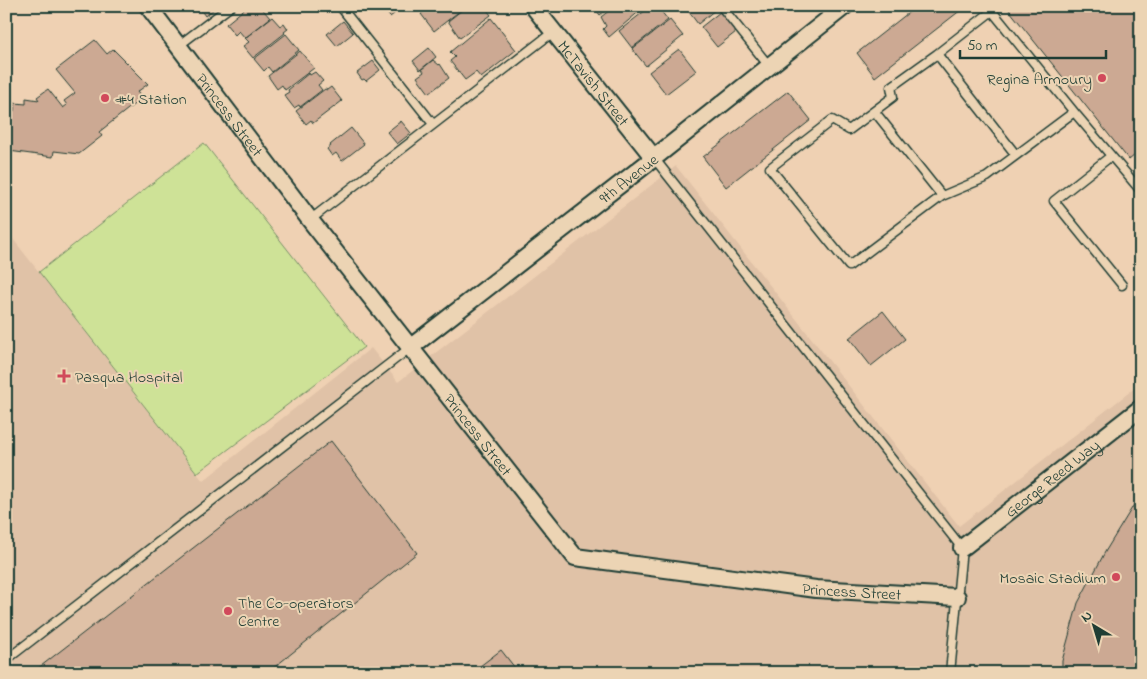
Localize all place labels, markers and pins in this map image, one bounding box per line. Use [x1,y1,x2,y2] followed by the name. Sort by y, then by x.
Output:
[987,68,1092,92] place label: Regina Armoury
[1096,72,1108,84] marker: Regina Armoury
[115,88,187,112] place label: #4 Station
[99,92,111,104] marker: #4 Station
[75,366,183,390] place label: Pasqua Hospital
[57,369,71,383] marker: Pasqua Hospital
[1000,567,1106,591] place label: Mosaic Stadium
[1110,571,1122,583] marker: Mosaic Stadium
[238,592,354,634] place label: The Co-operators Centre
[222,605,234,617] marker: The Co-operators Centre

